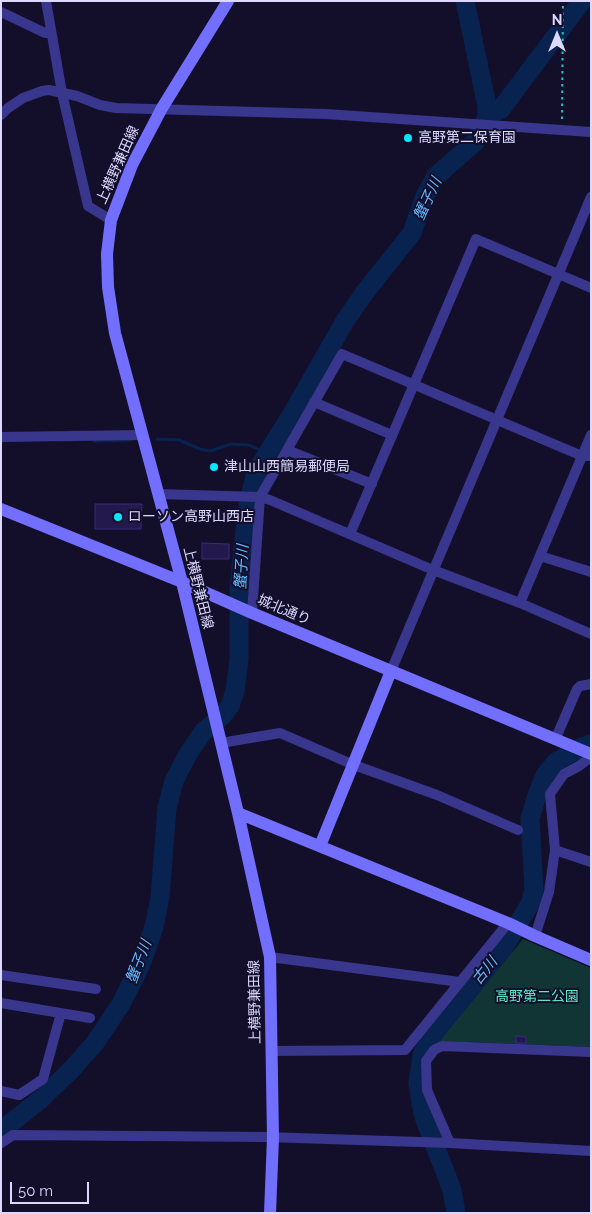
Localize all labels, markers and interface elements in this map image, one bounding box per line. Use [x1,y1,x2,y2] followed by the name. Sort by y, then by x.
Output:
[532,10,582,60] north arrow
[552,12,562,28] text: N
[93,123,143,207] street label: 上横野兼田線
[418,130,516,146] place label: 高野第二保育園
[402,132,414,144] marker: 高野第二保育園
[410,175,446,223] water label: 蟹子川
[224,459,350,475] place label: 津山山西簡易郵便局
[208,461,220,473] marker: 津山山西簡易郵便局
[128,509,254,525] place label: ローソン高野山西店
[112,511,124,523] marker: ローソン高野山西店
[232,544,252,590] water label: 蟹子川
[180,545,216,631] street label: 上横野兼田線
[255,591,313,629] street label: 城北通り
[123,938,155,986] water label: 蟹子川
[469,954,501,988] water label: 古川
[246,960,264,1044] street label: 上横野兼田線
[495,989,579,1005] park label: 高野第二公園
[12,1172,91,1204] scale bar
[18,1182,53,1200] text: 50 m

